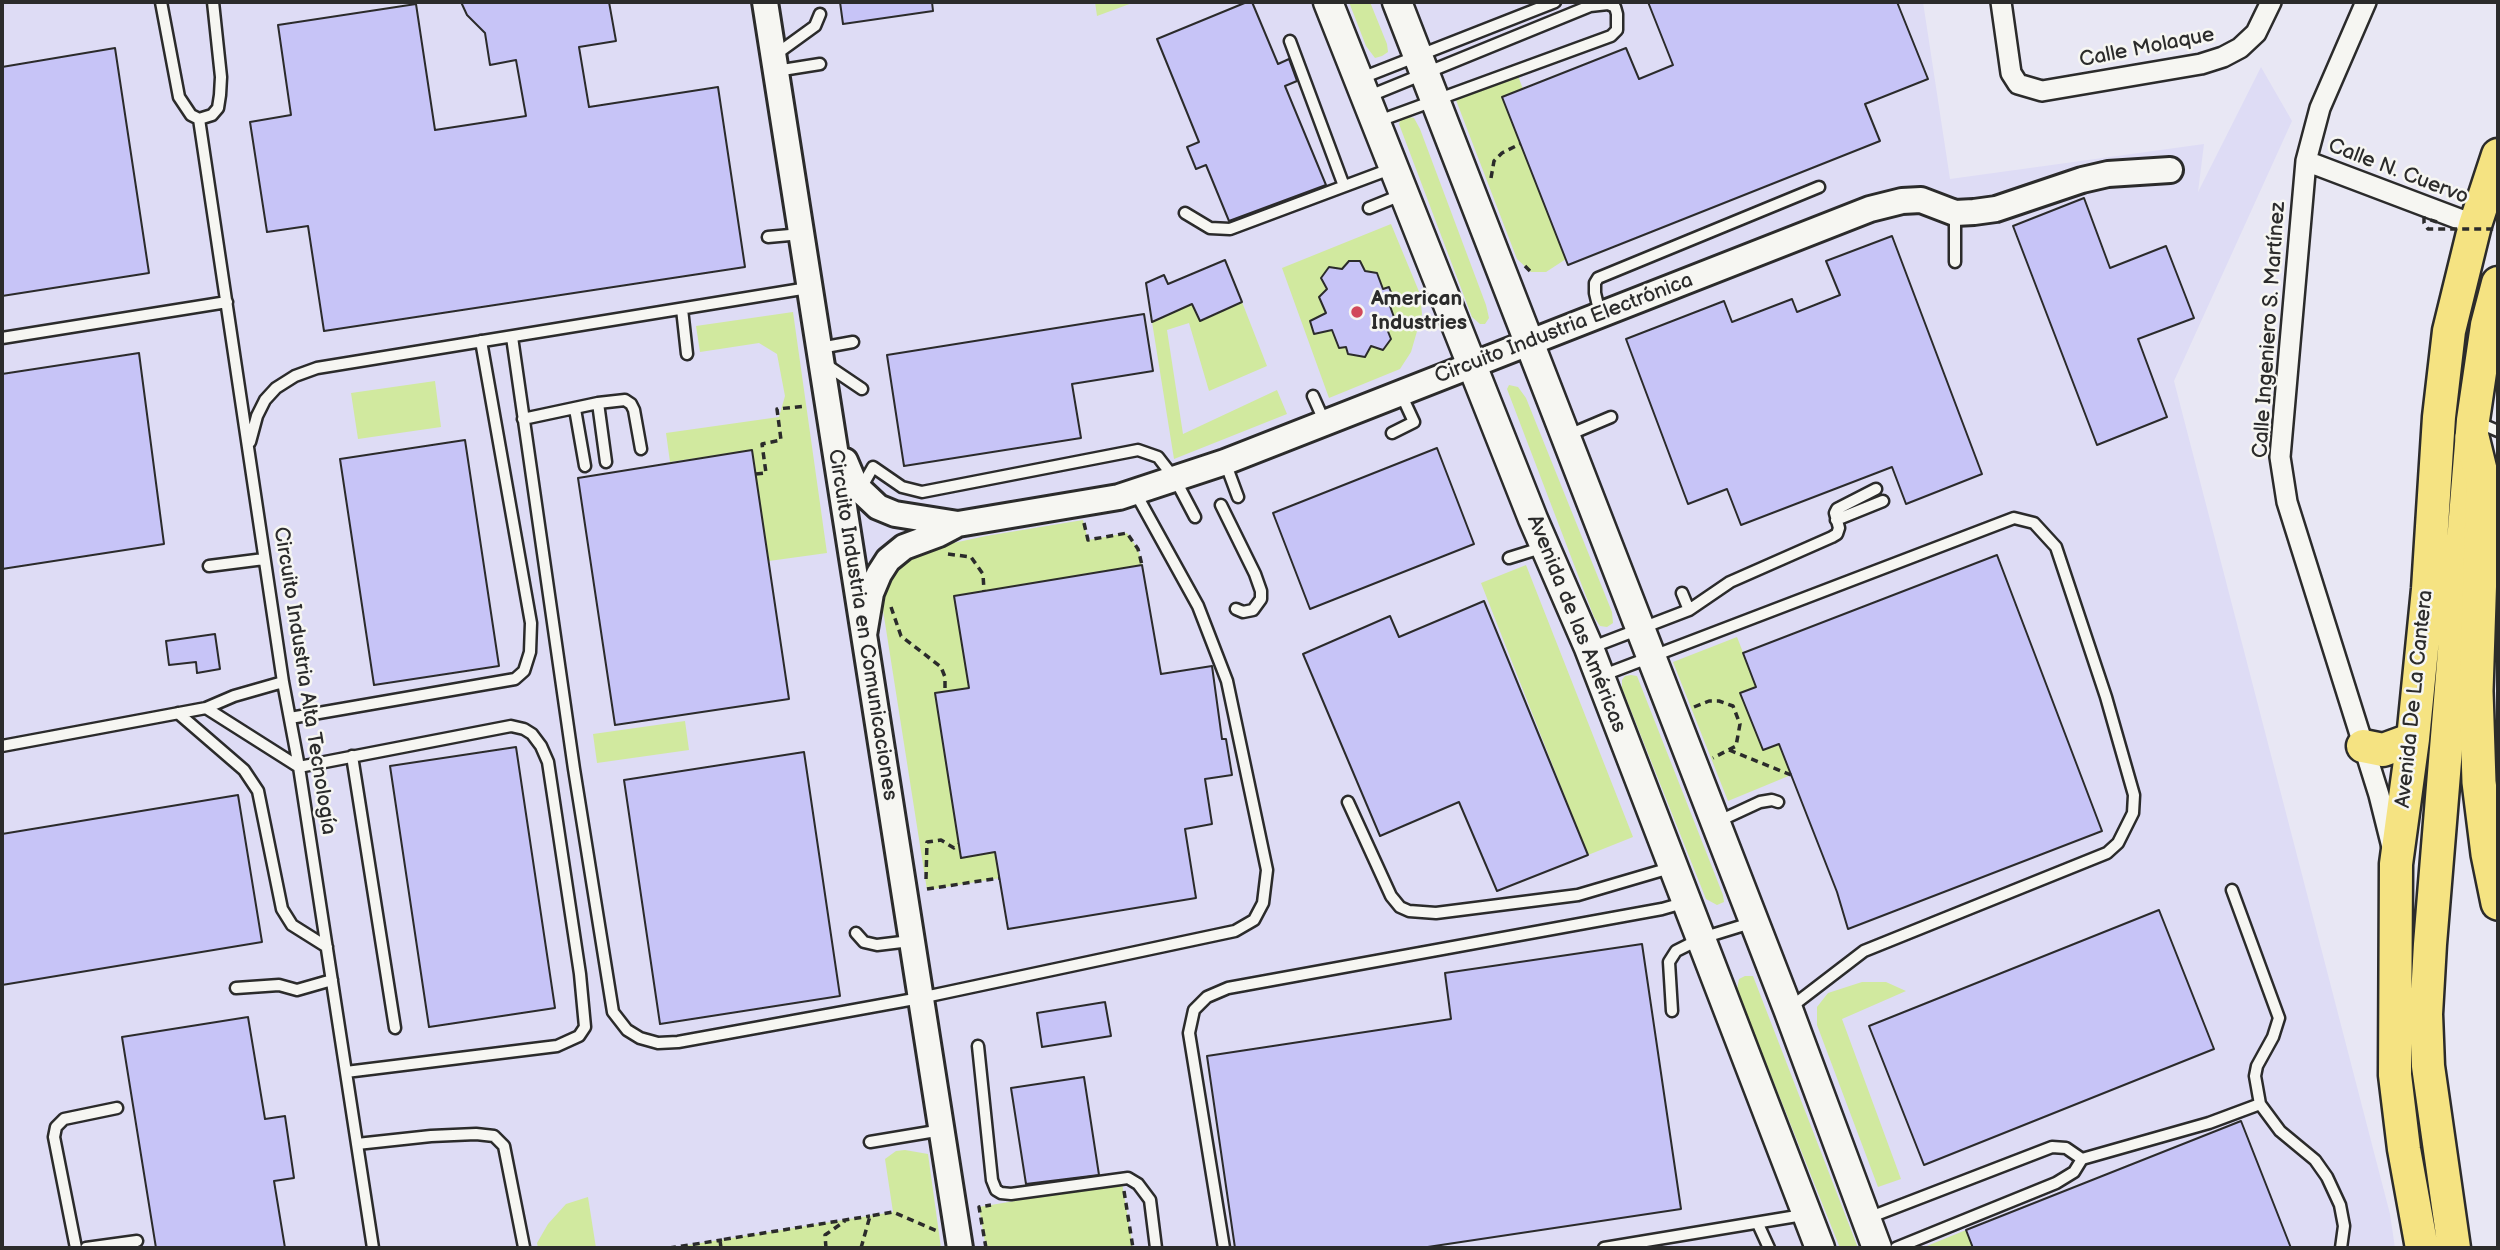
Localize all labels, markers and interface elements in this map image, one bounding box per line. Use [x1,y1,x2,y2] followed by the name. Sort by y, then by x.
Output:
[2077,23,2217,73] street label: Calle Molaque
[2324,134,2472,210] street label: Calle N. Cuervo
[2248,201,2292,459] street label: Calle Ingeniero S. Martínez
[1431,268,1697,390] street label: Circuito Industria Electrónica
[1371,287,1467,337] place label: American Industries
[1349,304,1365,320] marker: American Industries
[822,447,902,803] street label: Circuito Industria en Comunicaciones
[1521,512,1631,736] street label: Avenida de las Américas
[267,525,341,837] street label: Circuito Industria Alta Tecnología
[2391,589,2439,809] street label: Avenida De La Cantera

